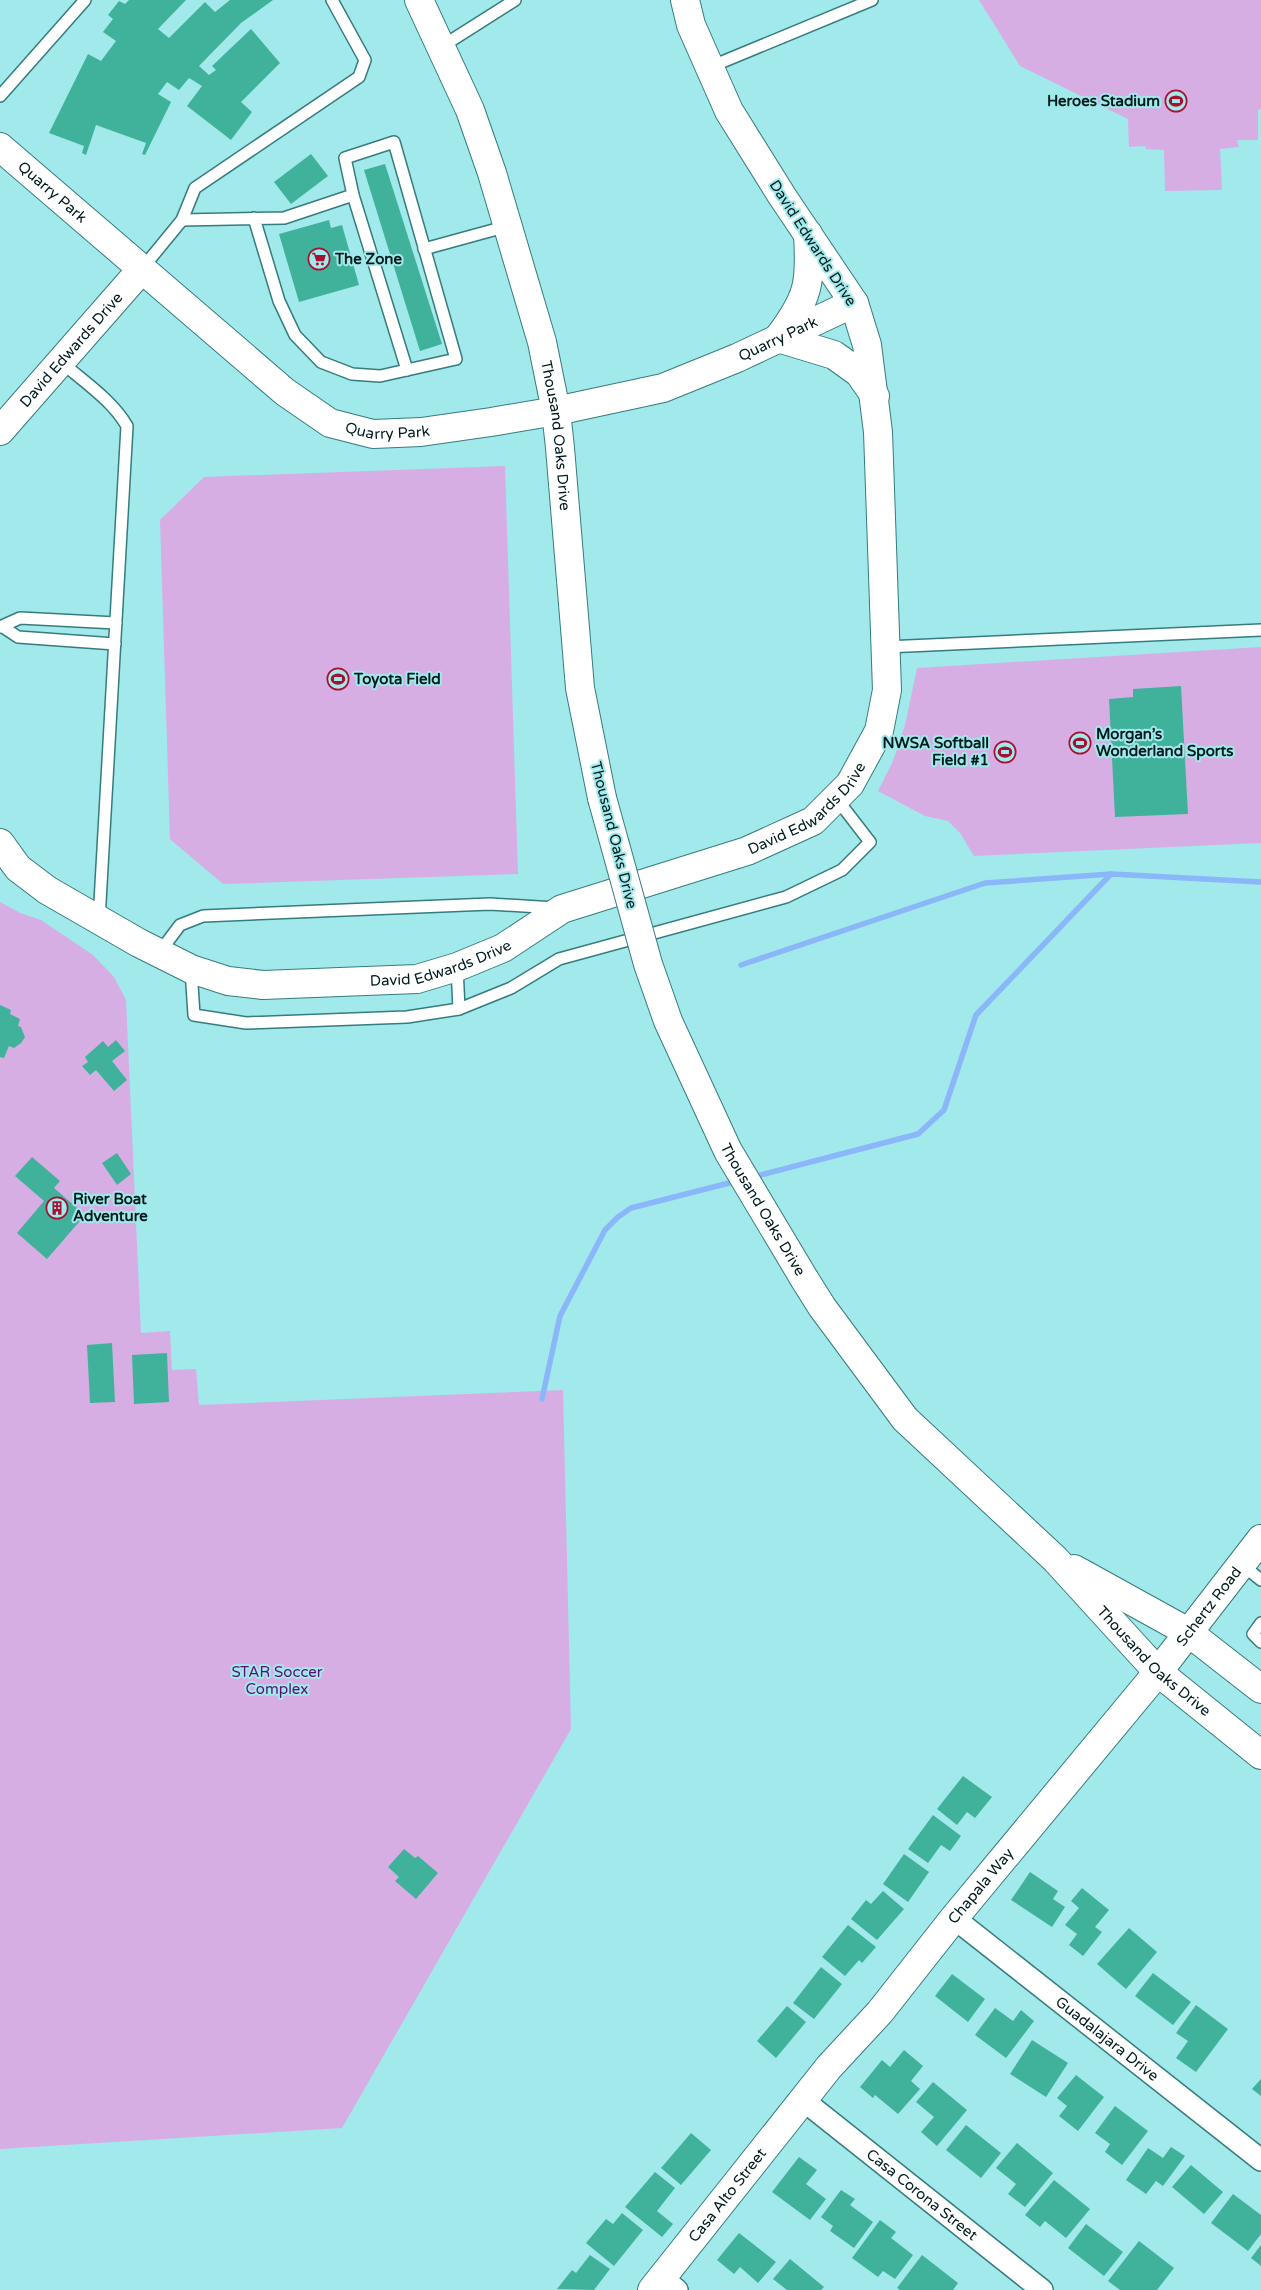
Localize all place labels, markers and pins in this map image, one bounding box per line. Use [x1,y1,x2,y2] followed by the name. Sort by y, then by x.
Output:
[1164,89,1188,113] sports icon: Heroes Stadium
[1047,92,1160,110] place label: Heroes Stadium
[307,247,331,271] supermarket icon: The Zone
[334,250,402,268] place label: The Zone
[326,667,350,691] sports icon: Toyota Field
[353,670,441,689] place label: Toyota Field
[1096,725,1234,761] place label: Morgan’s Wonderland Sports
[1068,731,1092,755] sports icon: Morgan’s Wonderland Sports
[882,734,989,769] place label: NWSA Softball Field #1
[993,740,1017,764] sports icon: NWSA Softball Field #1
[73,1190,148,1225] place label: River Boat Adventure
[45,1196,69,1220] building icon: River Boat Adventure

